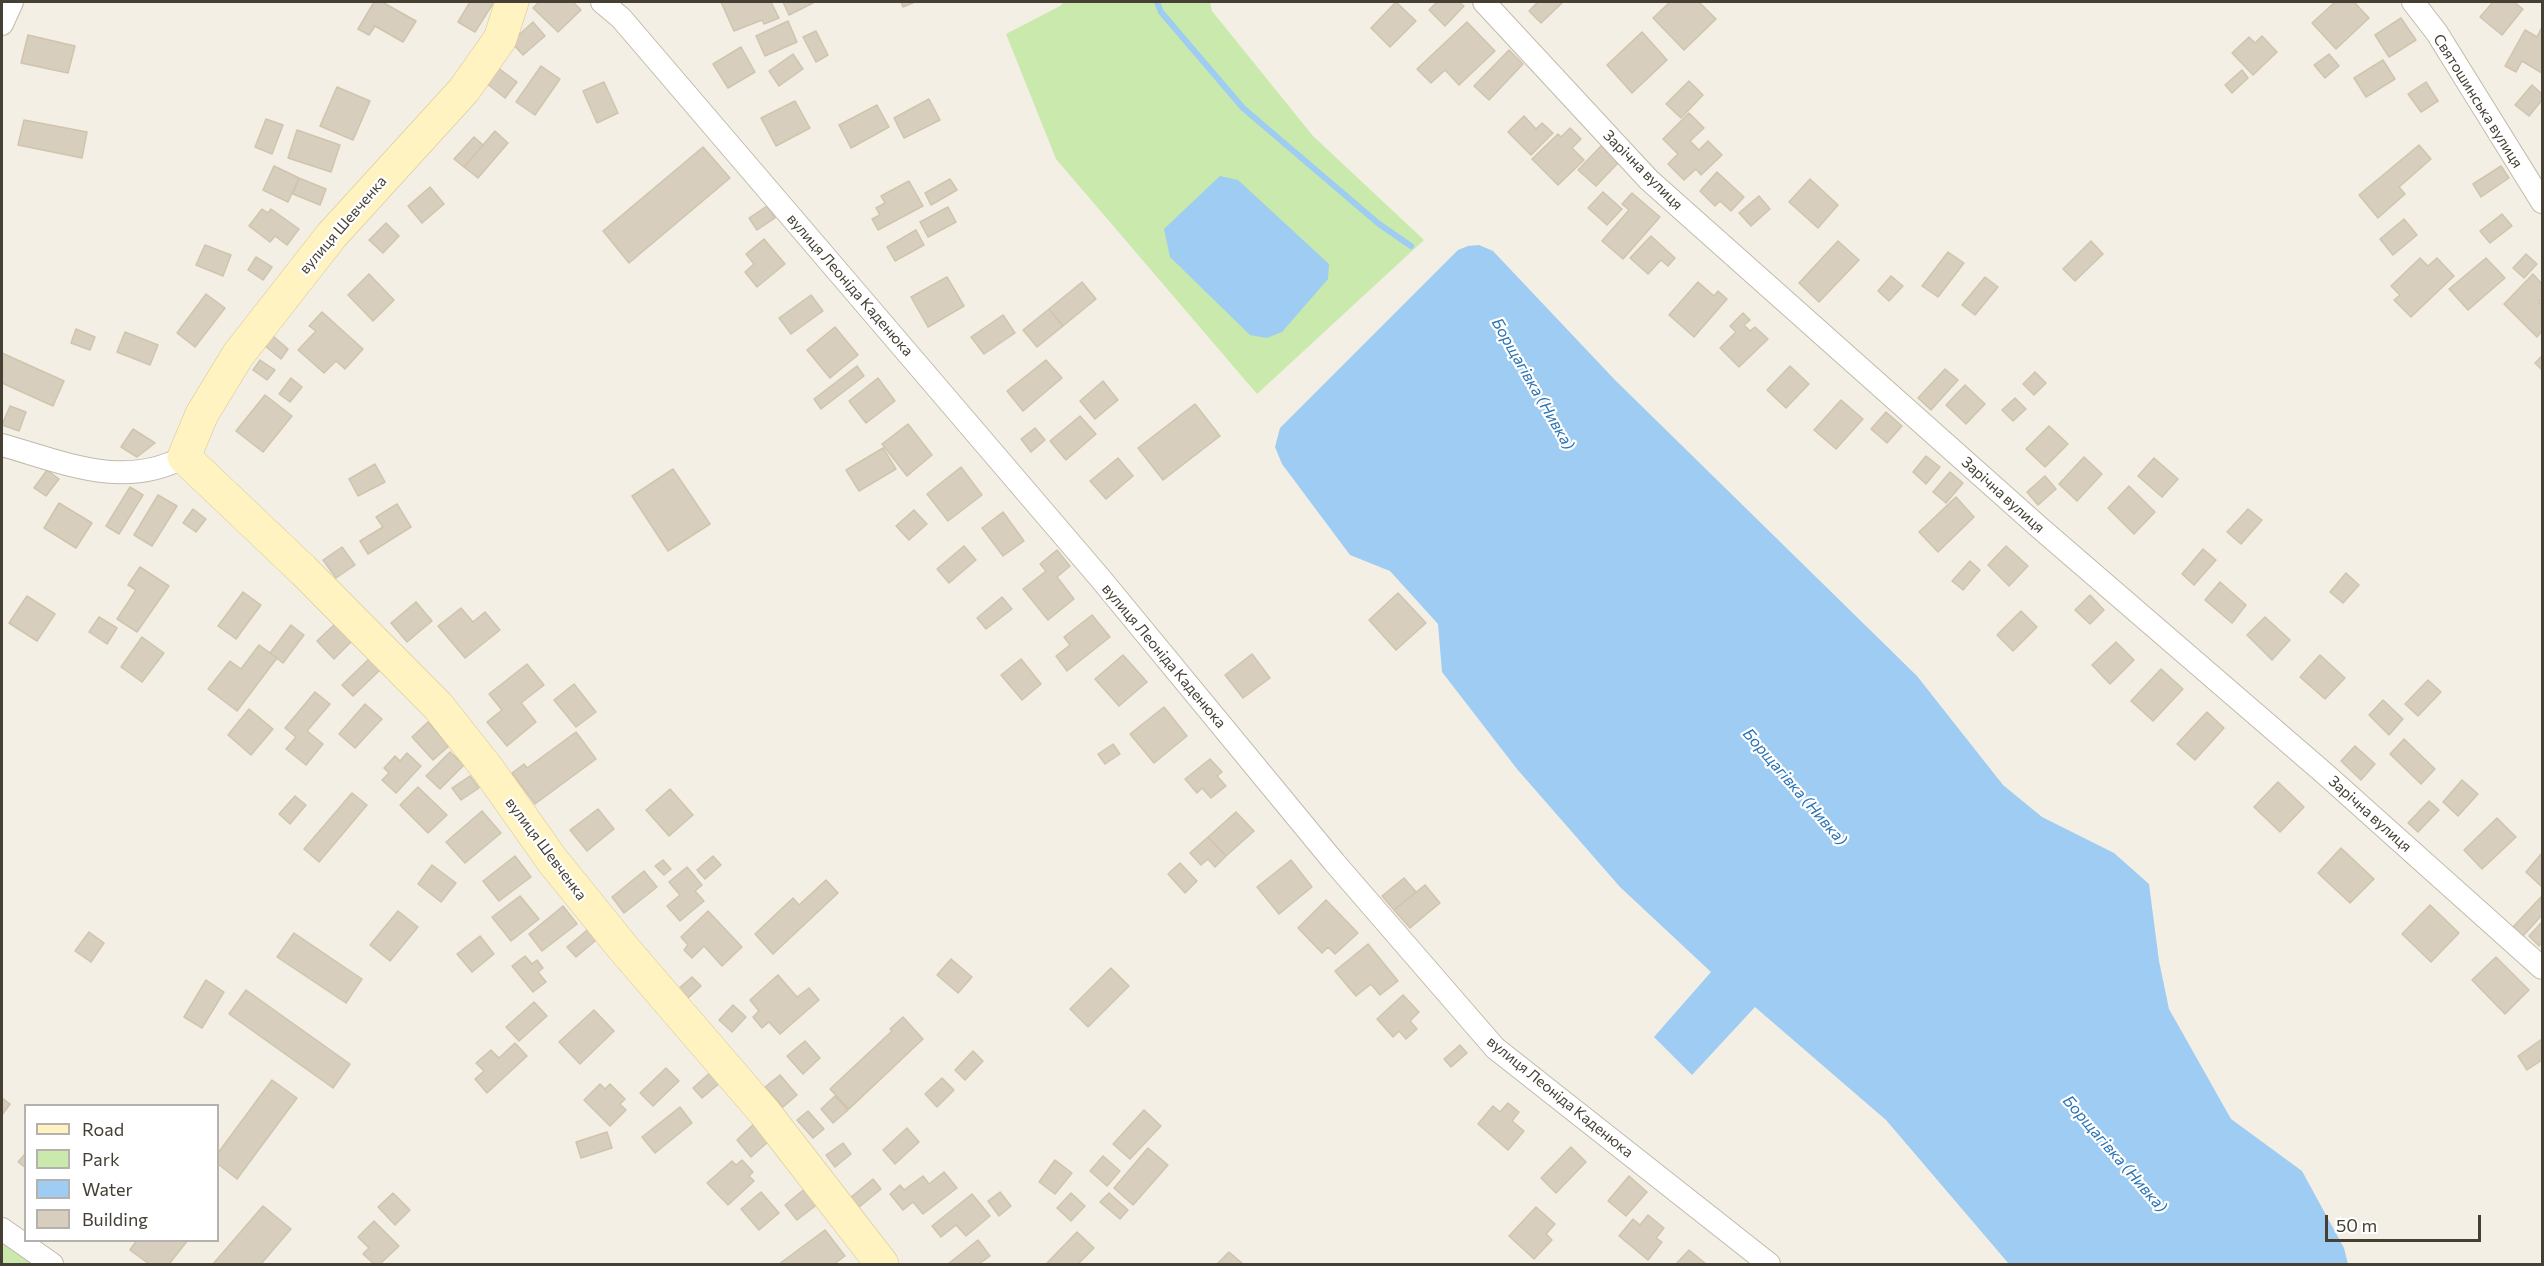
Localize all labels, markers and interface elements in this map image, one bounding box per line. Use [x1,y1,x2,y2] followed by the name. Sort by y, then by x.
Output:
[2429,31,2527,171] street label: Святошинська вулиця
[1599,126,1687,214] street label: Зарічна вулиця
[296,172,390,278] street label: вулиця Шевченка
[783,210,917,360] street label: вулиця Леоніда Каденюка
[1487,315,1579,453] water label: Борщагівка (Нивка)
[1958,453,2048,537] street label: Зарічна вулиця
[1098,580,1230,732] street label: вулиця Леоніда Каденюка
[1739,724,1851,850] water label: Борщагівка (Нивка)
[2325,772,2415,856] street label: Зарічна вулиця
[502,794,590,904] street label: вулиця Шевченка
[1483,1032,1637,1162] street label: вулиця Леоніда Каденюка
[2059,1091,2171,1217] water label: Борщагівка (Нивка)
[24,1104,219,1242] legend
[82,1118,124,1140] text: Road
[82,1148,120,1170] text: Park
[82,1178,133,1200] text: Water
[2328,1203,2484,1241] scale bar
[82,1208,148,1230] text: Building
[2336,1214,2377,1236] text: 50 m

